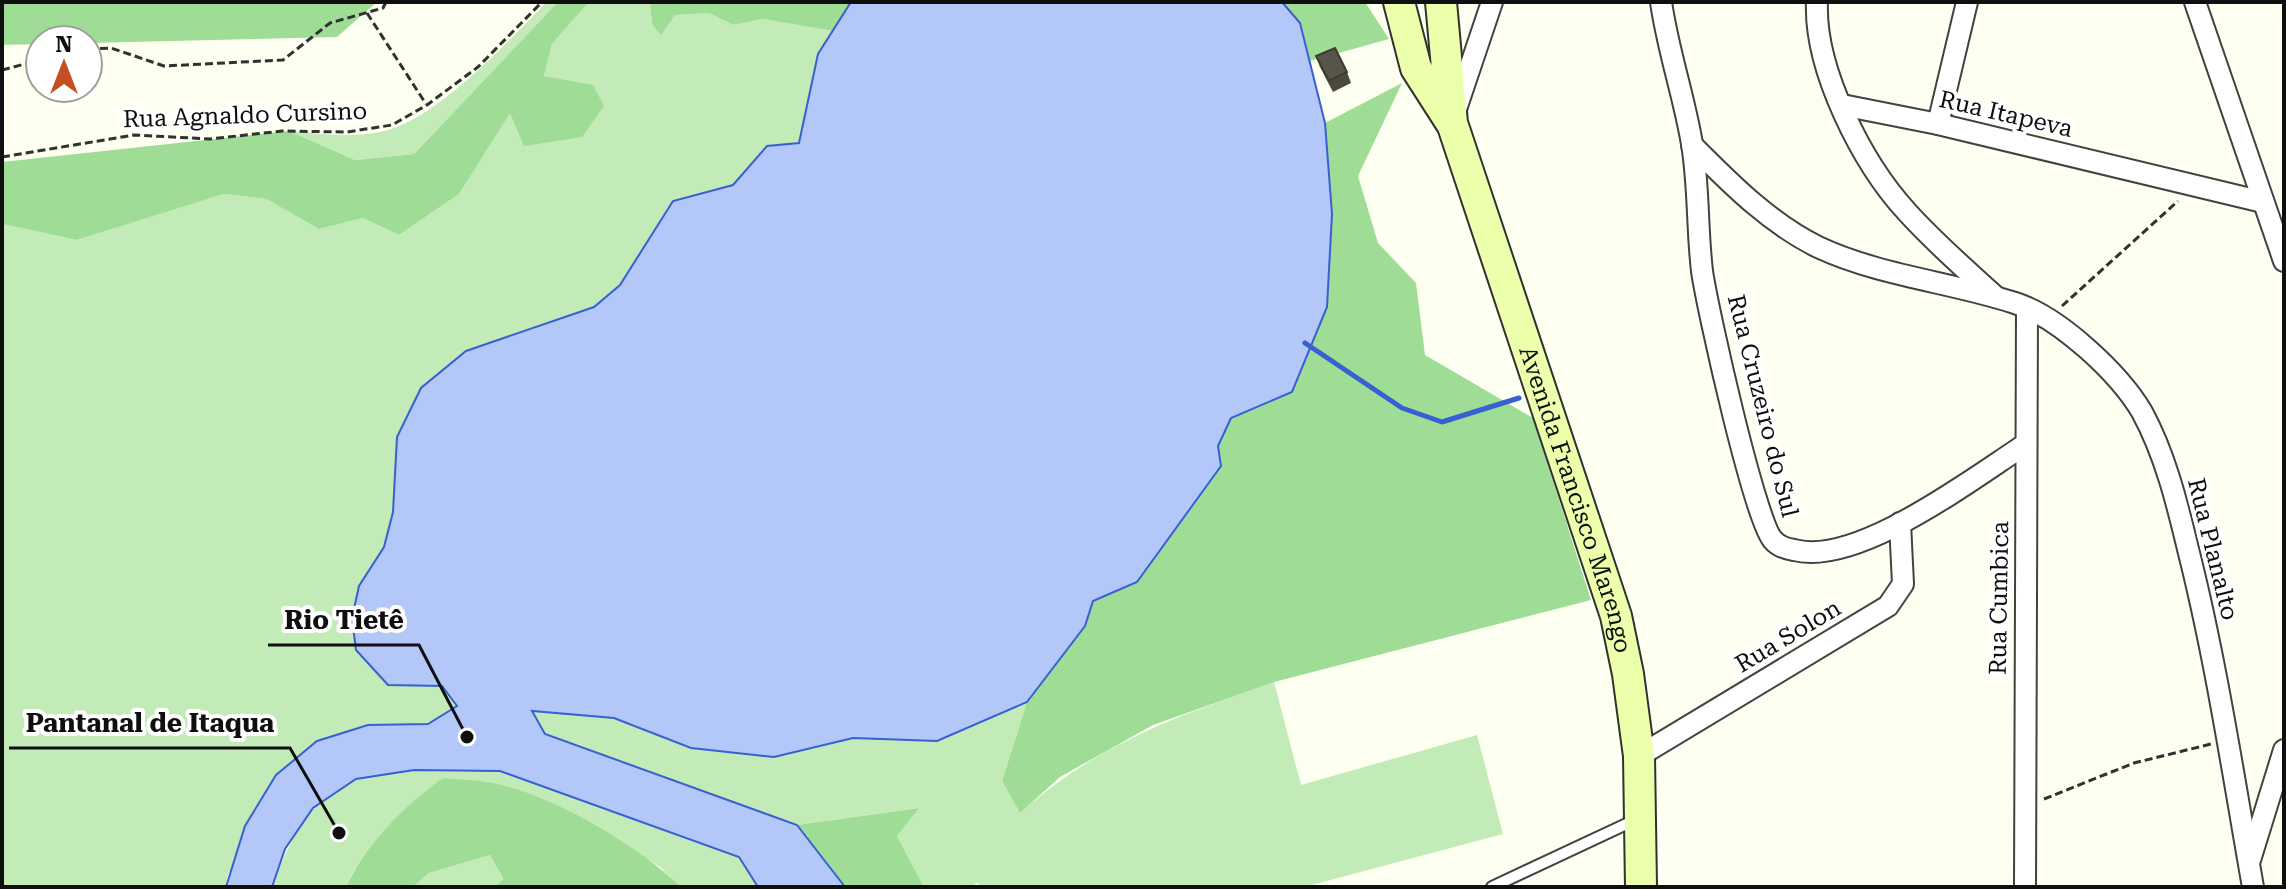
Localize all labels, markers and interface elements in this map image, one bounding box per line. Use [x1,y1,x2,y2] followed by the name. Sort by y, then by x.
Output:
[24,24,104,104] north arrow
[56,32,73,57] text: N
[1937,85,2075,143] street label: Rua Itapeva
[122,97,368,133] street label: Rua Agnaldo Cursino
[1722,292,1804,520] street label: Rua Cruzeiro do Sul
[1513,342,1637,656] street label: Avenida Francisco Marengo
[2182,475,2244,623] street label: Rua Planalto
[1984,521,2014,675] street label: Rua Cumbica
[1730,594,1846,678] street label: Rua Solon
[268,595,419,645] callout: Rio Tietê
[284,605,404,635] text: Rio Tietê
[9,698,290,748] callout: Pantanal de Itaqua
[26,708,274,738] text: Pantanal de Itaqua

